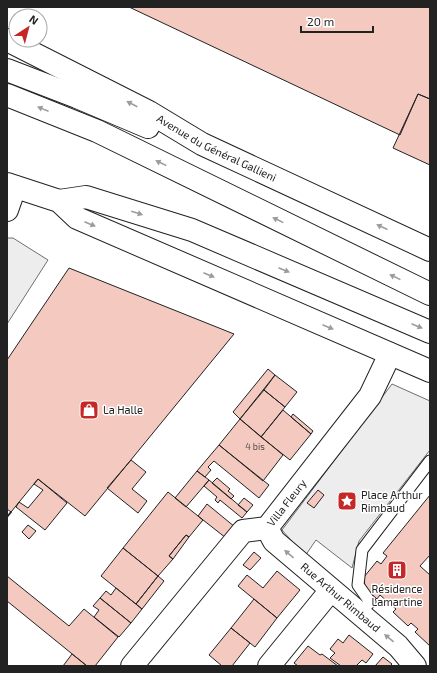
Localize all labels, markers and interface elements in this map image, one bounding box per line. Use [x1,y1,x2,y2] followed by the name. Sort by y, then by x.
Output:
[8,8,48,48] north arrow
[301,8,373,34] scale bar
[27,12,41,27] text: N
[307,14,334,28] text: 20 m
[126,100,138,107] one-way arrow
[36,106,48,112] one-way arrow
[155,111,279,184] street label: Avenue du Général Gallieni
[156,159,167,166] one-way arrow
[131,210,143,216] one-way arrow
[272,217,284,223] one-way arrow
[84,221,96,227] one-way arrow
[376,224,388,231] one-way arrow
[279,267,291,273] one-way arrow
[203,273,215,279] one-way arrow
[389,274,401,280] one-way arrow
[323,324,334,330] one-way arrow
[411,324,423,330] one-way arrow
[78,399,100,421] shop icon: La Halle
[103,403,143,416] place label: La Halle
[245,441,265,452] house number: 4 bis
[264,476,309,529] street label: Villa Fleury
[361,488,423,514] place label: Place Arthur Rimbaud
[336,490,358,512] place icon: Place Arthur Rimbaud
[284,550,294,559] one-way arrow
[386,559,408,581] building icon: Résidence Lamartine
[298,560,383,634] street label: Rue Arthur Rimbaud
[372,582,423,608] place label: Résidence Lamartine
[383,633,394,642] one-way arrow

